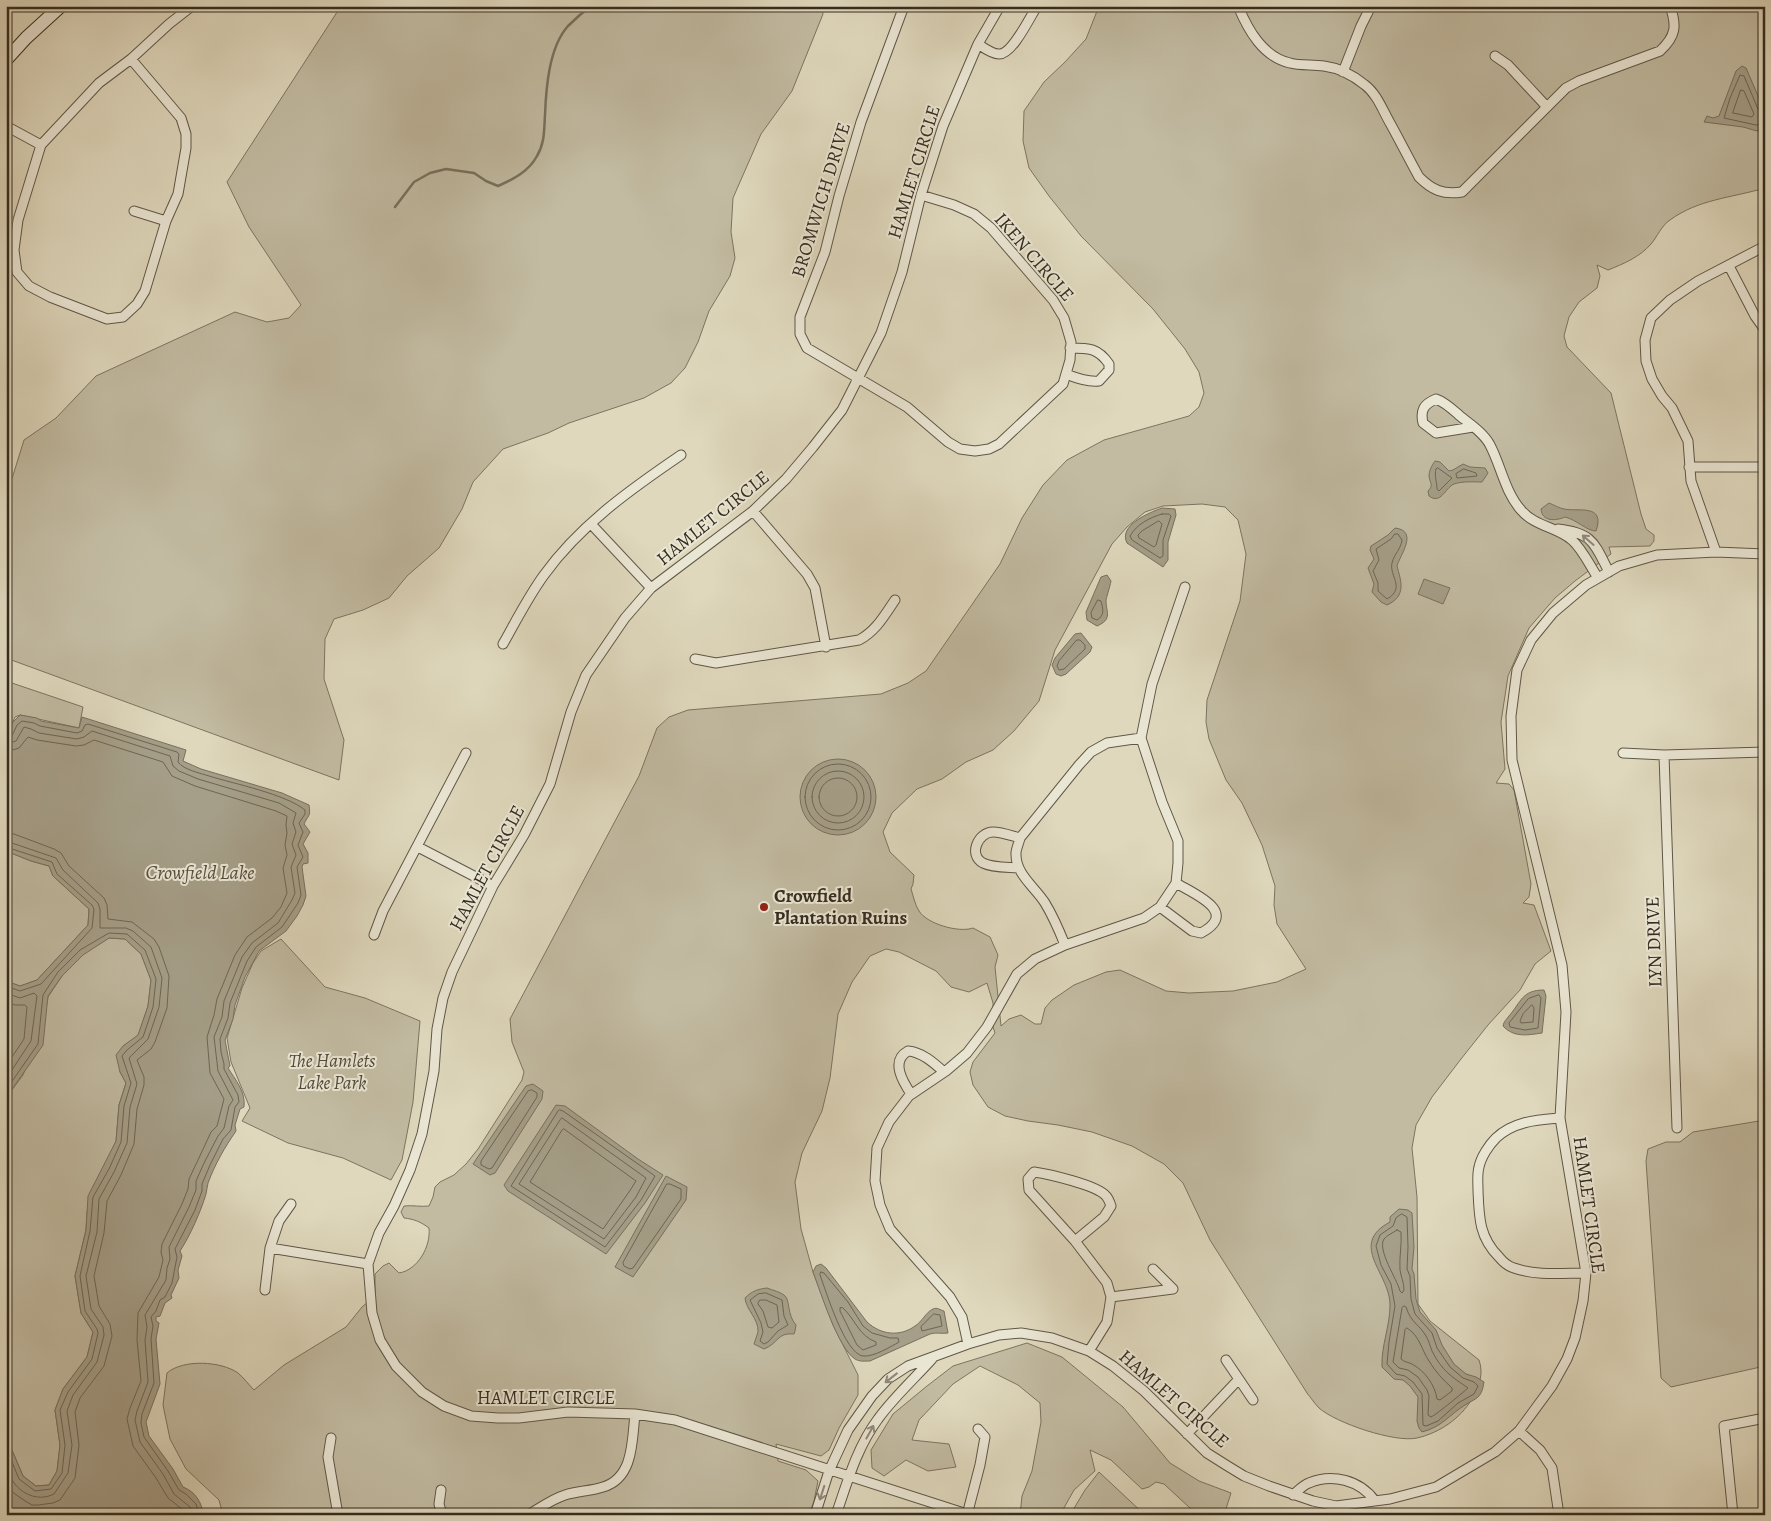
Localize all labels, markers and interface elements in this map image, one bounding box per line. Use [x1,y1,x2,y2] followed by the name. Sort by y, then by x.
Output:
[881,102,947,242] street label: HAMLET CIRCLE
[785,119,857,281] street label: BROMWICH DRIVE
[988,207,1080,307] street label: IKEN CIRCLE
[651,464,775,572] street label: HAMLET CIRCLE
[1582,534,1595,545] one-way arrow
[443,801,531,935] street label: HAMLET CIRCLE
[146,859,254,886] water label: Crowfield Lake
[774,883,907,931] place label: Crowfield Plantation Ruins
[1639,896,1669,988] street label: LYN DRIVE
[758,901,770,913] marker: Crowfield Plantation Ruins
[289,1048,376,1096] park label: The Hamlets Lake Park
[1566,1135,1612,1275] street label: HAMLET CIRCLE
[1113,1344,1235,1454] street label: HAMLET CIRCLE
[885,1373,898,1384] one-way arrow
[477,1385,615,1411] street label: HAMLET CIRCLE
[865,1425,875,1440] one-way arrow
[817,1484,827,1500] one-way arrow

